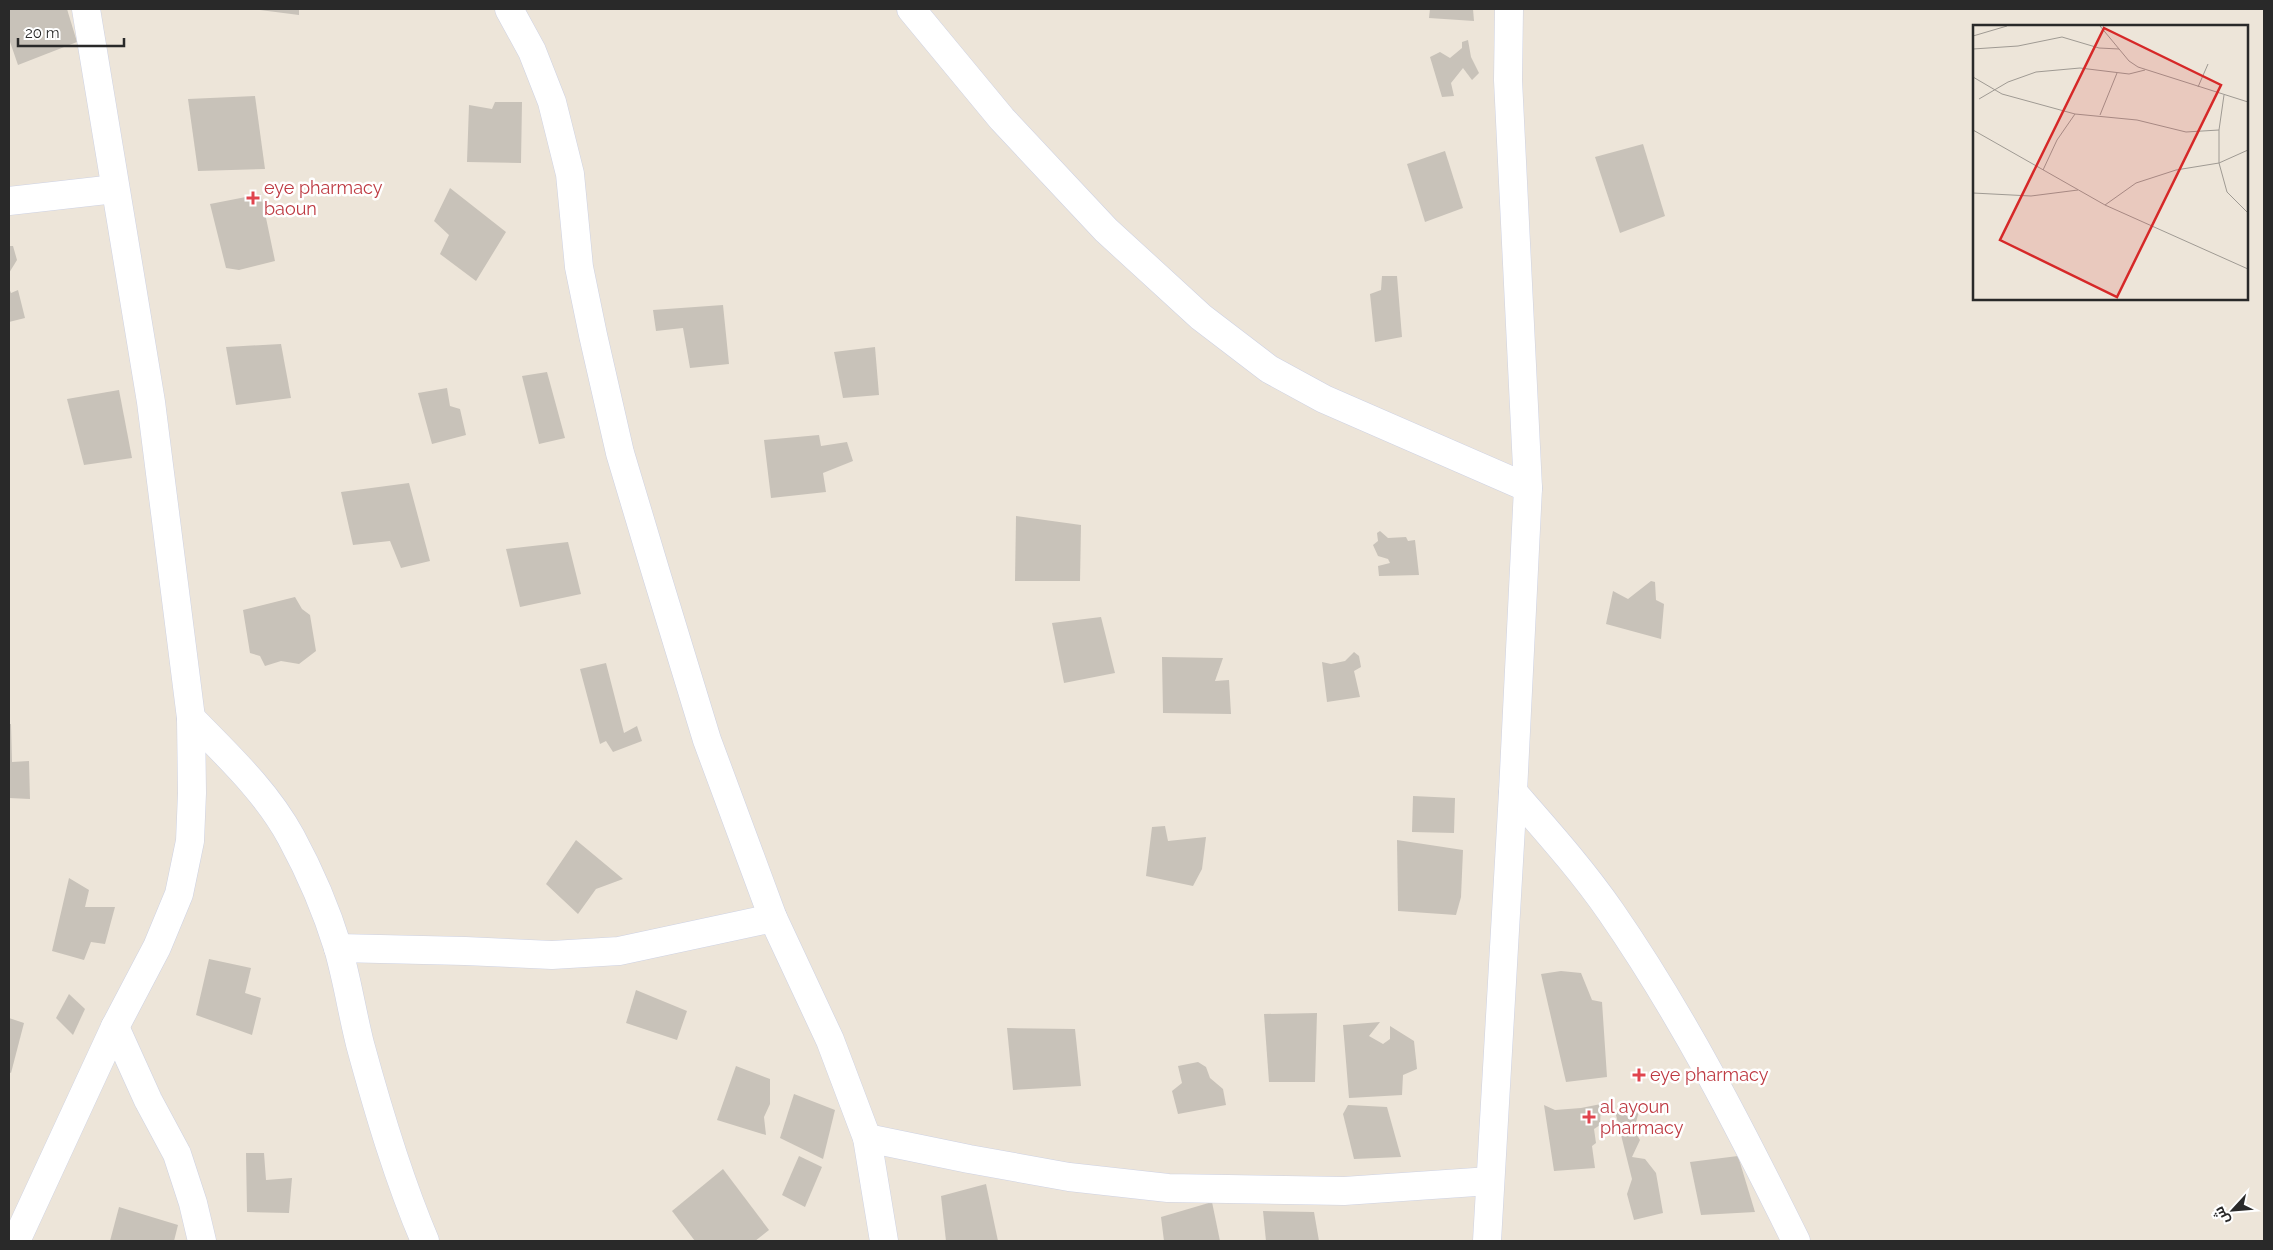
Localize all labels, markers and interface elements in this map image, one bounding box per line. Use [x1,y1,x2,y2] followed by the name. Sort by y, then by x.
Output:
[18,15,124,47] scale bar
[25,24,60,42] text: 20 m
[1973,25,2248,300] inset map
[264,177,383,219] place label: eye pharmacy baoun
[246,191,260,205] marker: eye pharmacy baoun
[1650,1064,1769,1085] place label: eye pharmacy
[1632,1068,1646,1082] marker: eye pharmacy
[1600,1096,1684,1138] place label: al ayoun pharmacy
[1582,1110,1596,1124] marker: al ayoun pharmacy
[2208,1185,2258,1235] north arrow
[2210,1204,2233,1227] text: ش

